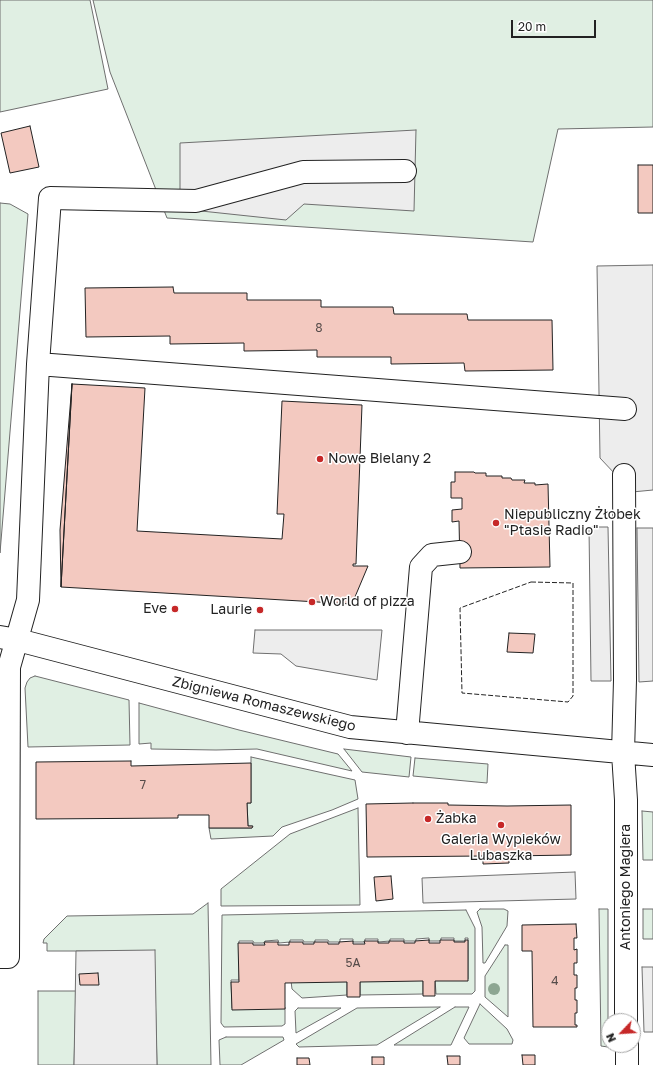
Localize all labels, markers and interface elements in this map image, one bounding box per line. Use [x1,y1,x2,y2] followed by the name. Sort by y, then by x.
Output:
[513,12,598,38] scale bar
[518,19,546,34] text: 20 m
[315,321,323,335] house number: 8
[328,451,431,467] place label: Nowe Bielany 2
[315,454,325,464] marker: Nowe Bielany 2
[504,507,641,540] place label: Niepubliczny Żłobek "Ptasie Radio"
[491,518,501,528] marker: Niepubliczny Żłobek "Ptasie Radio"
[320,594,415,610] place label: World of pizza
[307,597,317,607] marker: World of pizza
[143,601,167,617] place label: Eve
[210,602,252,618] place label: Laurie
[170,604,180,614] marker: Eve
[255,605,265,615] marker: Laurie
[171,673,357,735] street label: Zbigniewa Romaszewskiego
[140,778,146,792] house number: 7
[436,811,477,827] place label: Żabka
[423,814,433,824] marker: Żabka
[496,820,506,830] marker: Galeria Wypieków Lubaszka
[618,824,634,950] street label: Antoniego Magiera
[441,832,561,864] place label: Galeria Wypieków Lubaszka
[346,956,360,970] house number: 5A
[551,974,559,988] house number: 4
[601,1013,641,1053] north arrow
[603,1031,618,1044] text: N

